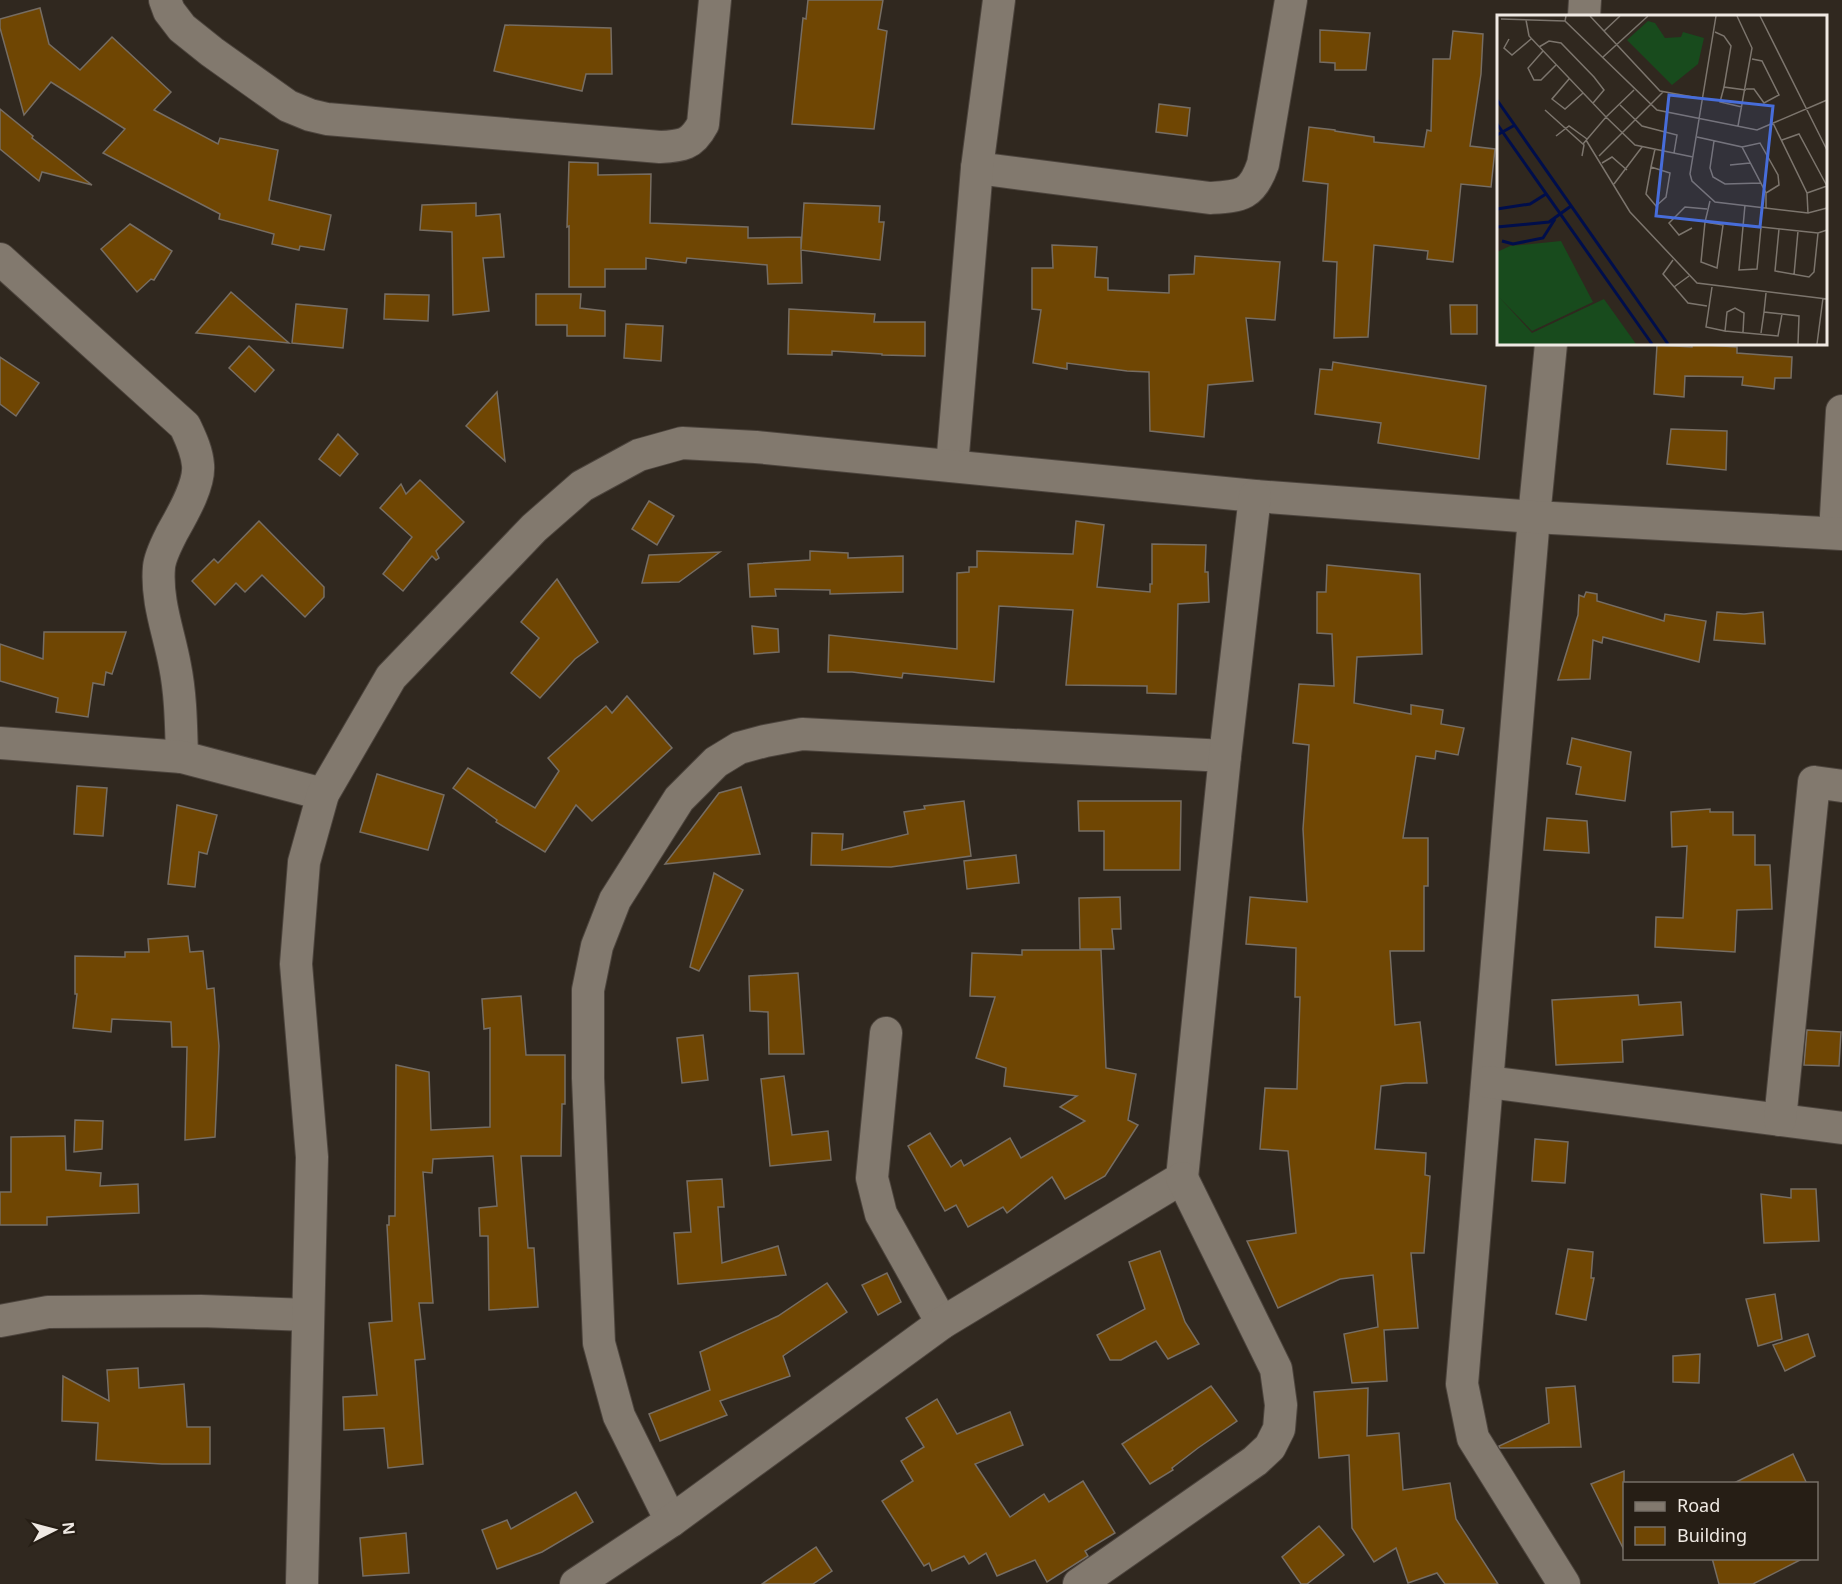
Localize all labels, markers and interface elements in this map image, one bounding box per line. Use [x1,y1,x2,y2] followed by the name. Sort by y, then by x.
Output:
[1497,15,1827,345] inset map
[1623,1482,1818,1560] legend
[1677,1493,1720,1517] text: Road
[24,1500,84,1560] north arrow
[57,1521,81,1536] text: N
[1677,1523,1747,1547] text: Building

